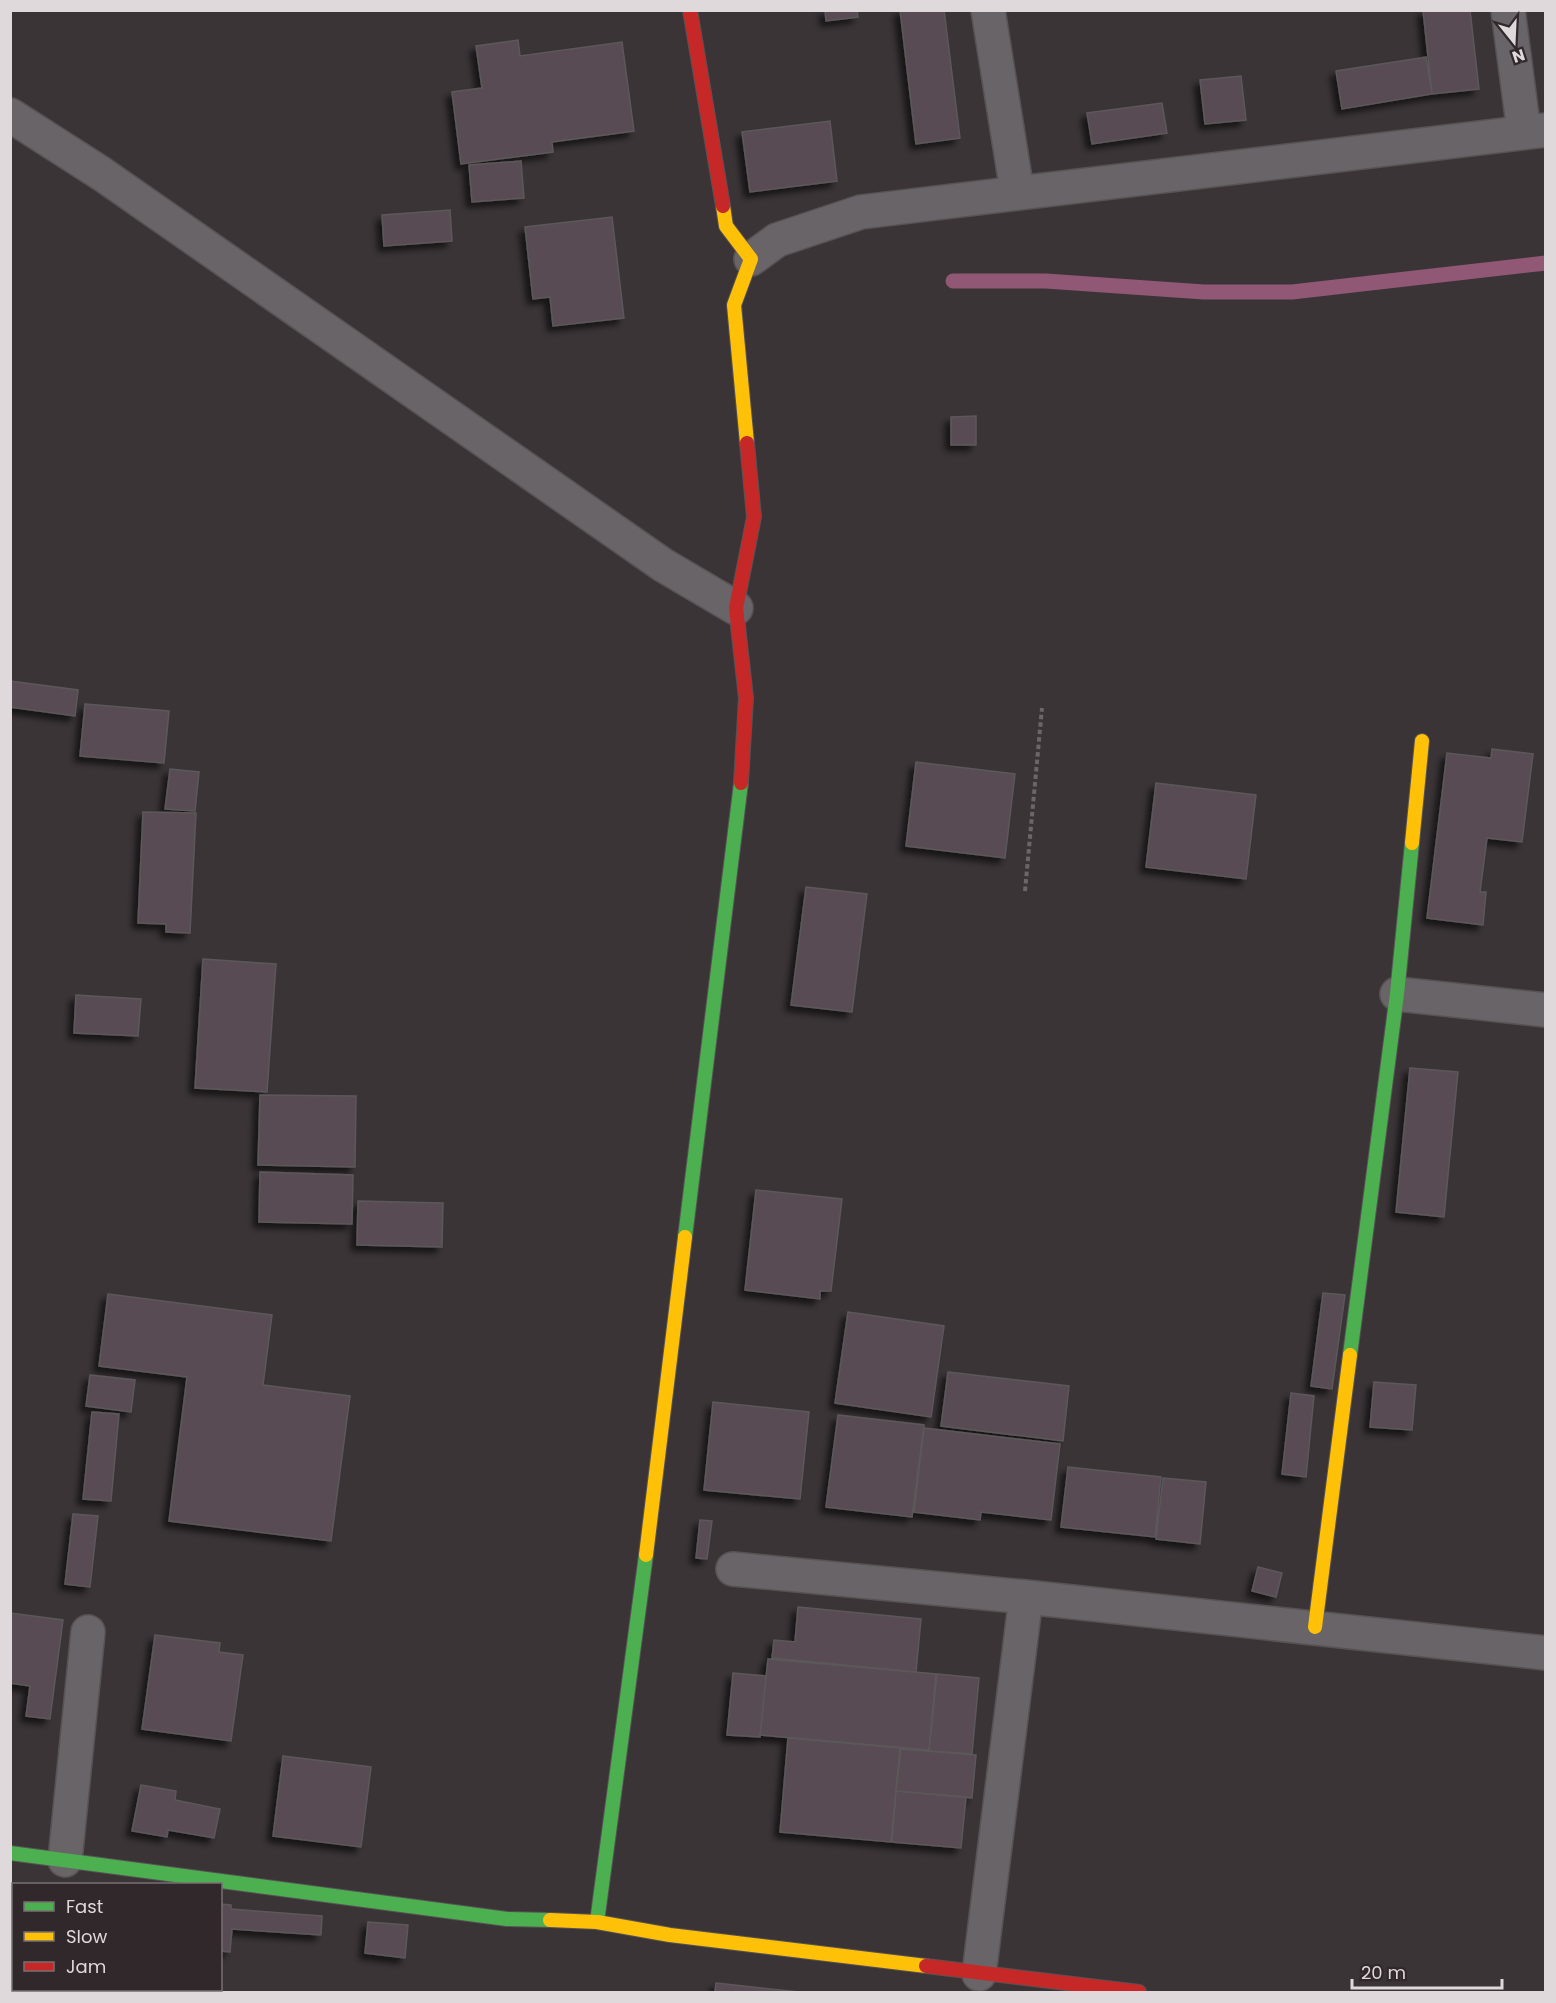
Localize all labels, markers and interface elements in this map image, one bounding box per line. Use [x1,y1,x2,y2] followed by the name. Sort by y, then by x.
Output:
[1484,12,1544,72] north arrow
[1509,43,1528,69] text: N
[12,1883,222,1991] legend
[66,1894,103,1919] text: Fast
[66,1924,108,1949] text: Slow
[1352,1952,1502,1990] scale bar
[66,1954,106,1979] text: Jam
[1361,1960,1406,1985] text: 20 m

